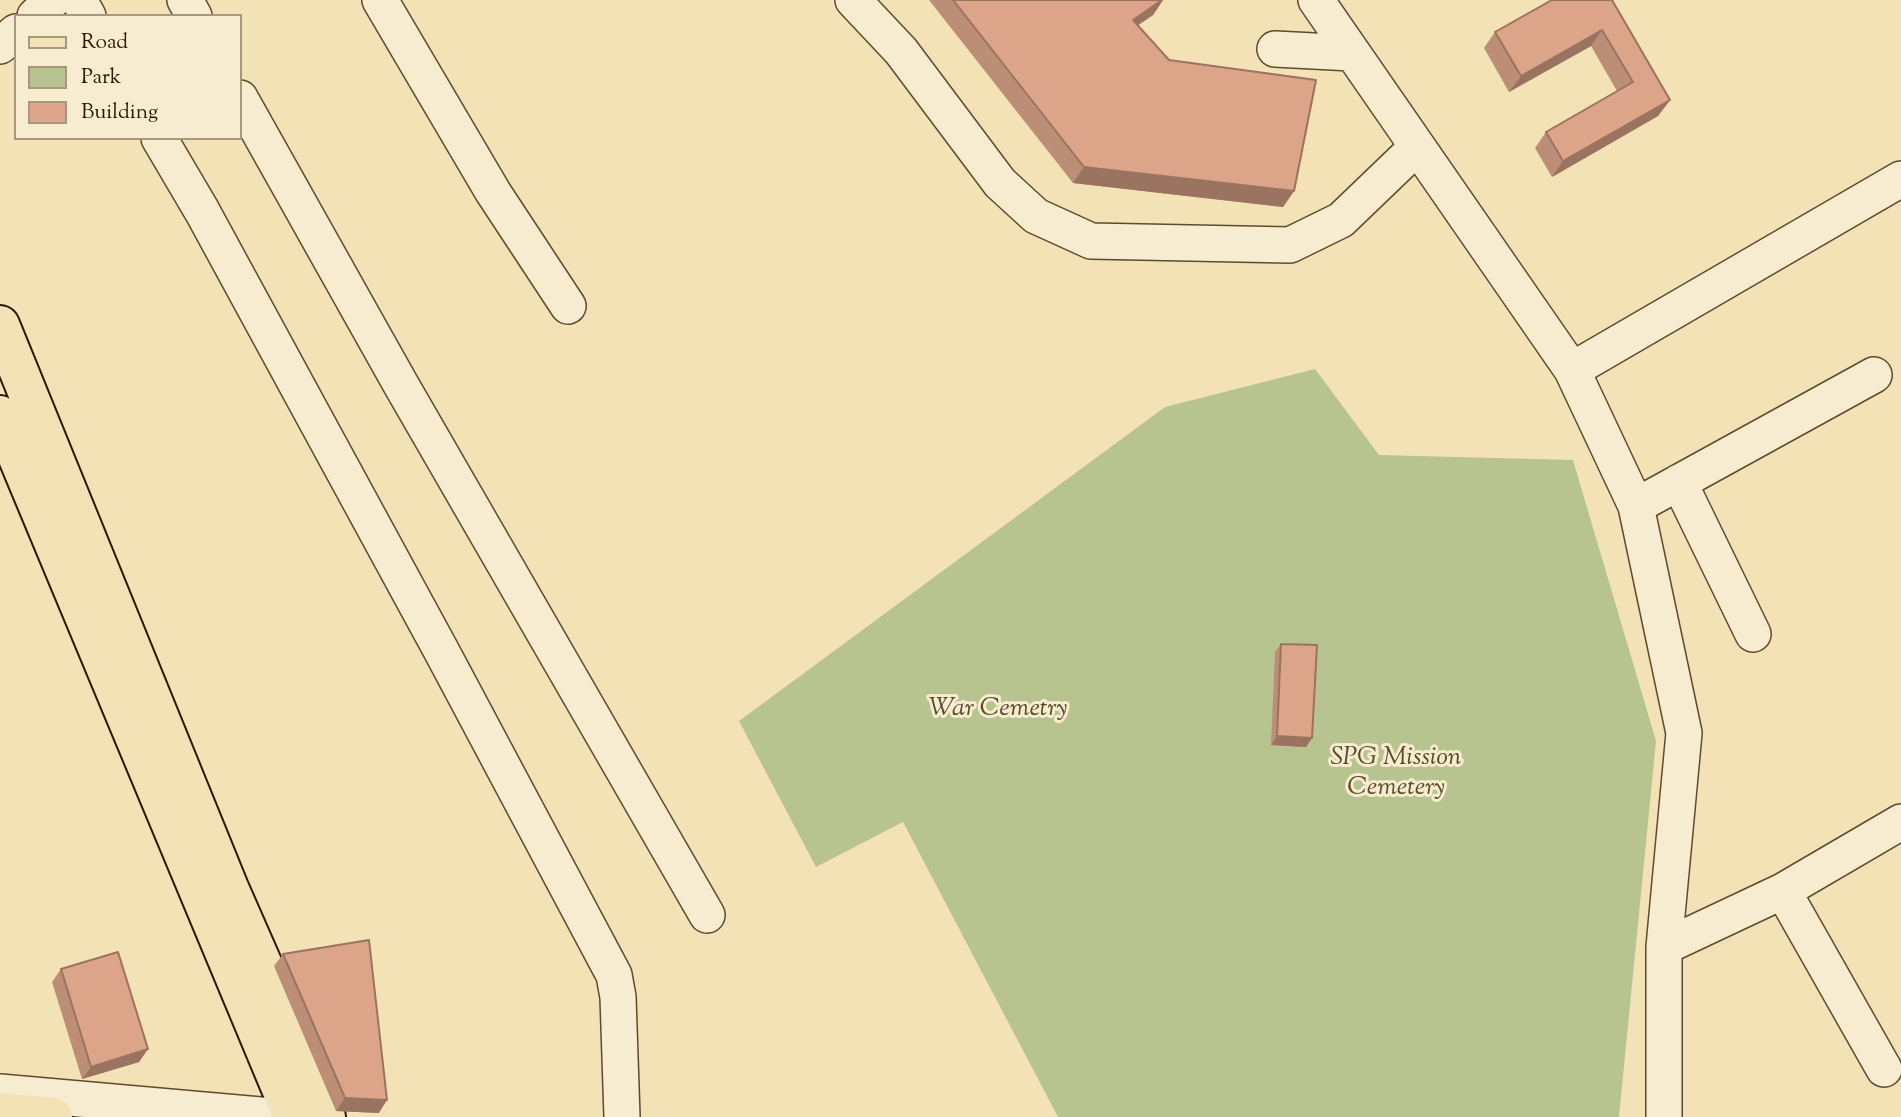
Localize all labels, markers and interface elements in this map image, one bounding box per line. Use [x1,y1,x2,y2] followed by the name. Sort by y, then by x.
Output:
[14,14,242,140] legend
[81,28,128,58] text: Road
[81,63,121,93] text: Park
[81,98,158,128] text: Building
[929,695,1067,727] park label: War Cemetry
[1331,744,1461,806] park label: SPG Mission Cemetery

